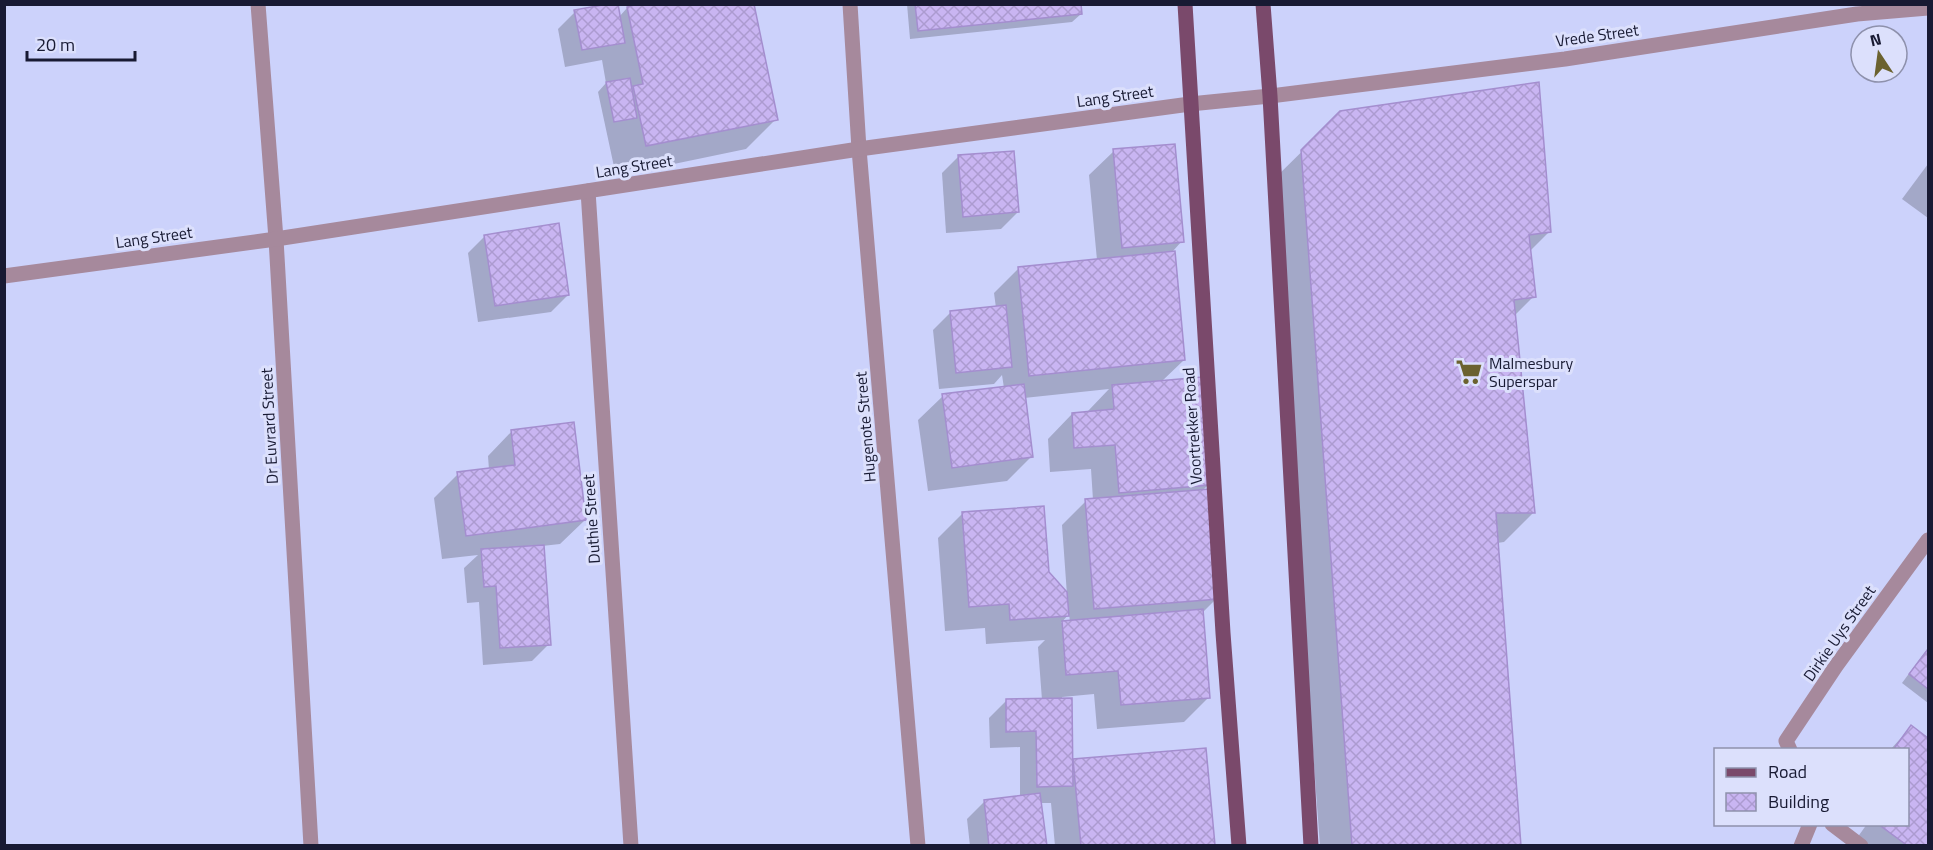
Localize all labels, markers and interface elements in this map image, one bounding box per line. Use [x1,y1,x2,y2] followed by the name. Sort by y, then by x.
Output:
[1554,17,1640,53] street label: Vrede Street
[27,24,135,62] scale bar
[1849,24,1909,84] north arrow
[1868,26,1884,52] text: N
[36,31,75,58] text: 20 m
[1075,79,1155,113] street label: Lang Street
[594,148,674,184] street label: Lang Street
[114,220,194,254] street label: Lang Street
[1489,351,1573,393] place label: Malmesbury Superspar
[1454,357,1484,387] supermarket icon: Malmesbury Superspar
[254,367,284,485] street label: Dr Euvrard Street
[1176,367,1208,485] street label: Voortrekker Road
[848,370,882,483] street label: Hugenote Street
[576,473,606,564] street label: Duthie Street
[1797,580,1881,686] street label: Dirkie Uys Street
[1714,748,1909,826] legend
[1768,758,1807,785] text: Road
[1768,788,1829,815] text: Building

